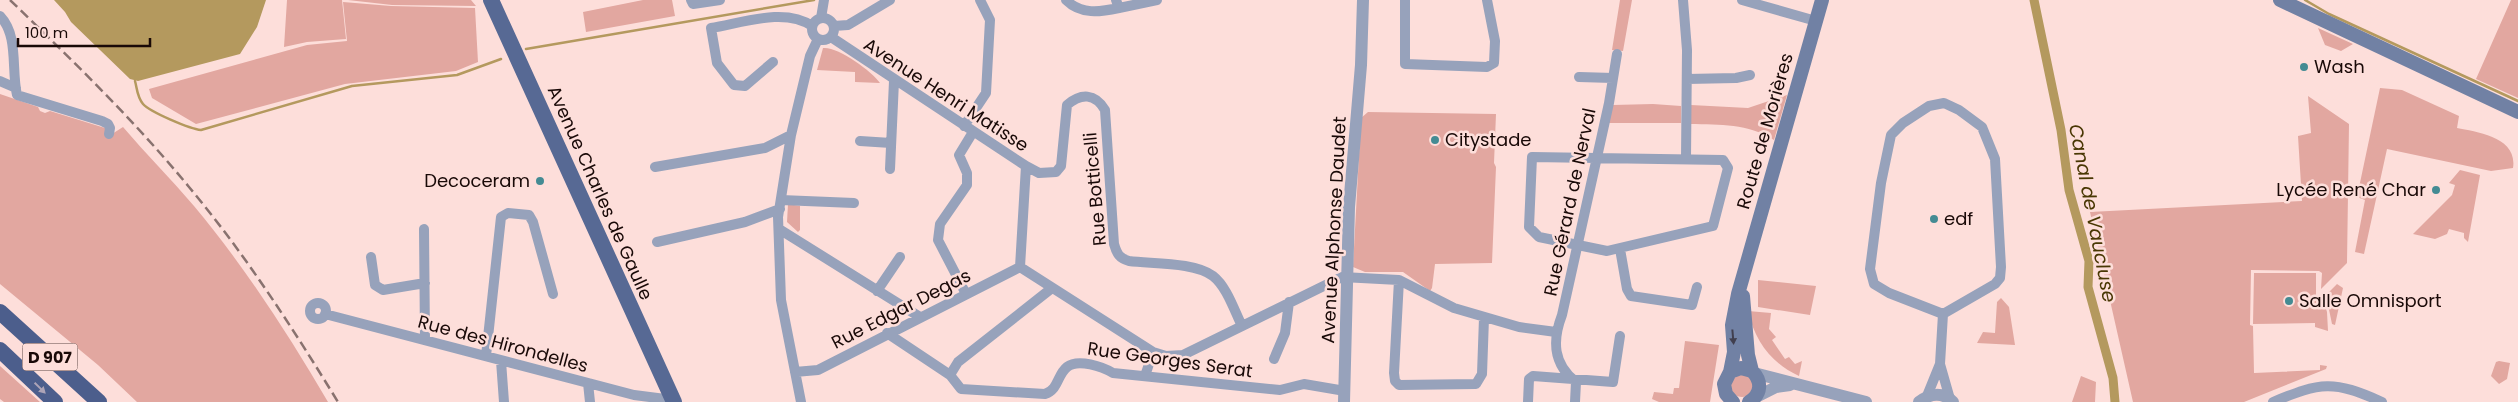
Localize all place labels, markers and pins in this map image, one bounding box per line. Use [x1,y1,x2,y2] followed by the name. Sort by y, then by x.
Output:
[2314,54,2365,79] place label: Wash
[2298,61,2310,73] marker: Wash
[1445,127,1531,152] place label: Citystade
[1429,134,1441,146] marker: Citystade
[424,168,530,193] place label: Decoceram
[534,175,546,187] marker: Decoceram
[2276,177,2426,202] place label: Lycée René Char
[2430,184,2442,196] marker: Lycée René Char
[1944,206,1973,231] place label: edf
[1928,213,1940,225] marker: edf
[2299,288,2442,313] place label: Salle Omnisport
[2283,295,2295,307] marker: Salle Omnisport

